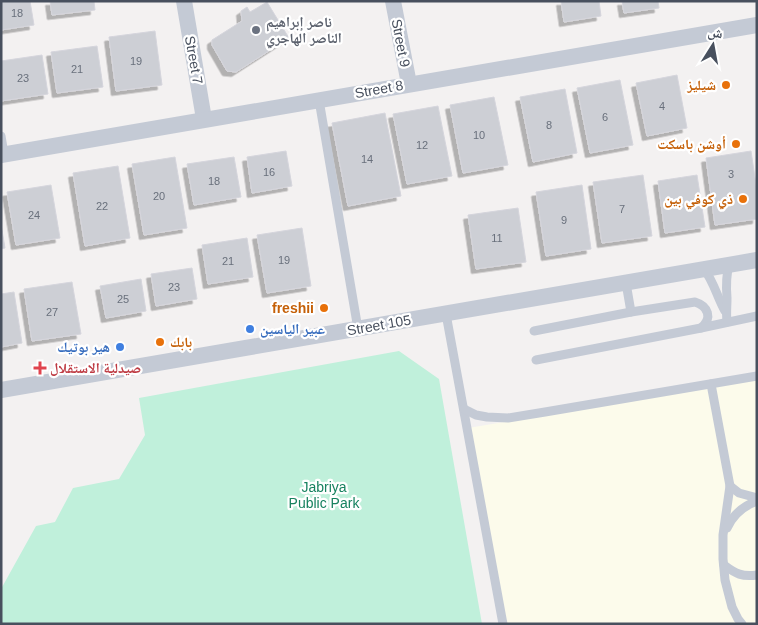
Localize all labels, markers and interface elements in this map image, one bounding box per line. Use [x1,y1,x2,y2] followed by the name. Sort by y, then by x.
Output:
[11,7,23,19] house number: 18
[266,14,342,49] place label: ناصر إبراهيم الناصر الهاجري
[388,17,414,69] street label: Street 9
[688,20,738,70] north arrow
[706,23,724,43] text: ش
[250,24,262,36] marker: ناصر إبراهيم الناصر الهاجري
[182,34,206,86] street label: Street 7
[130,55,142,67] house number: 19
[71,63,83,75] house number: 21
[17,72,29,84] house number: 23
[353,77,405,101] street label: Street 8
[686,77,716,93] place label: شيليز
[720,79,732,91] marker: شيليز
[659,100,665,112] house number: 4
[602,111,608,123] house number: 6
[546,119,552,131] house number: 8
[473,129,485,141] house number: 10
[657,136,726,153] place label: أوشن باسكت
[730,138,742,150] marker: أوشن باسكت
[416,139,428,151] house number: 12
[361,153,373,165] house number: 14
[263,166,275,178] house number: 16
[728,168,734,180] house number: 3
[208,175,220,187] house number: 18
[153,190,165,202] house number: 20
[664,191,733,210] place label: ذي كوفي بين
[737,193,749,205] marker: ذي كوفي بين
[96,200,108,212] house number: 22
[619,203,625,215] house number: 7
[28,209,40,221] house number: 24
[561,214,567,226] house number: 9
[491,232,503,244] house number: 11
[278,254,290,266] house number: 19
[222,255,234,267] house number: 21
[168,281,180,293] house number: 23
[117,293,129,305] house number: 25
[272,300,314,316] place label: freshii
[318,302,330,314] marker: freshii
[46,306,58,318] house number: 27
[346,311,412,338] street label: Street 105
[260,321,325,338] place label: عبير الياسين
[244,323,256,335] marker: عبير الياسين
[170,334,192,351] place label: بابك
[154,336,166,348] marker: بابك
[57,339,110,356] place label: هير بوتيك
[114,341,126,353] marker: هير بوتيك
[50,360,141,376] place label: صيدلية الاستقلال
[34,362,46,374] marker: صيدلية الاستقلال
[289,479,360,511] park label: Jabriya Public Park

